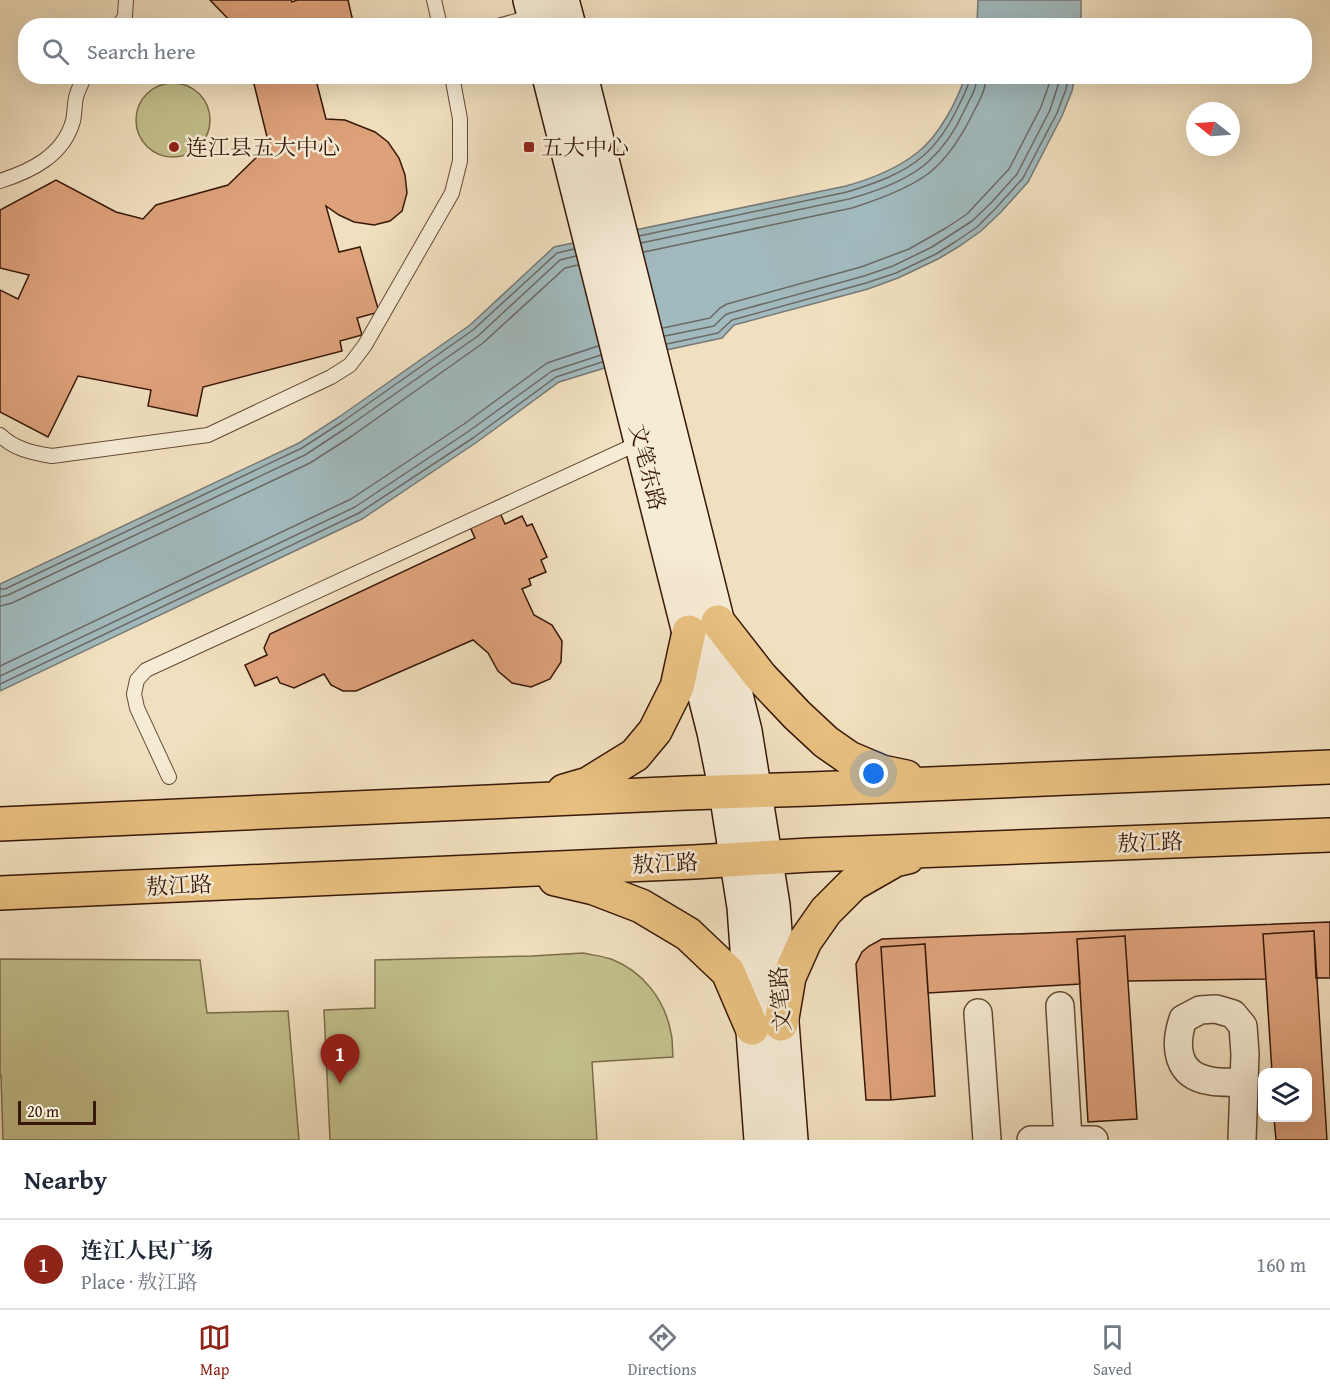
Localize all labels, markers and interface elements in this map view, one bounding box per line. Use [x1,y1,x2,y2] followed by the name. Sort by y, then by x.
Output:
[18,18,1312,84] search box
[39,35,72,68] icon: search
[87,35,196,67] text: Search here
[1186,102,1240,156] north arrow
[186,131,340,163] place label: 连江县五大中心
[541,131,629,163] place label: 五大中心
[167,140,181,154] marker: 连江县五大中心
[522,140,536,154] marker: 五大中心
[622,420,674,514] street label: 文笔东路
[859,759,888,788] your location
[1116,825,1184,859] street label: 敖江路
[631,845,699,881] street label: 敖江路
[145,867,213,903] street label: 敖江路
[762,965,798,1033] street label: 文笔路
[320,1034,360,1084] pin: 1
[1258,1068,1312,1122] map controls
[1258,1068,1312,1122] button: layers
[18,1098,96,1126] scale bar
[27,1099,59,1123] text: 20 m
[24,1160,107,1199] text: Nearby
[81,1234,213,1266] text: 连江人民广场
[38,1250,49,1279] text: 1
[1256,1250,1306,1279] text: 160 m
[81,1267,197,1296] text: Place · 敖江路
[198,1321,231,1381] tab: Map
[628,1321,697,1381] tab: Directions
[1093,1321,1132,1381] tab: Saved

